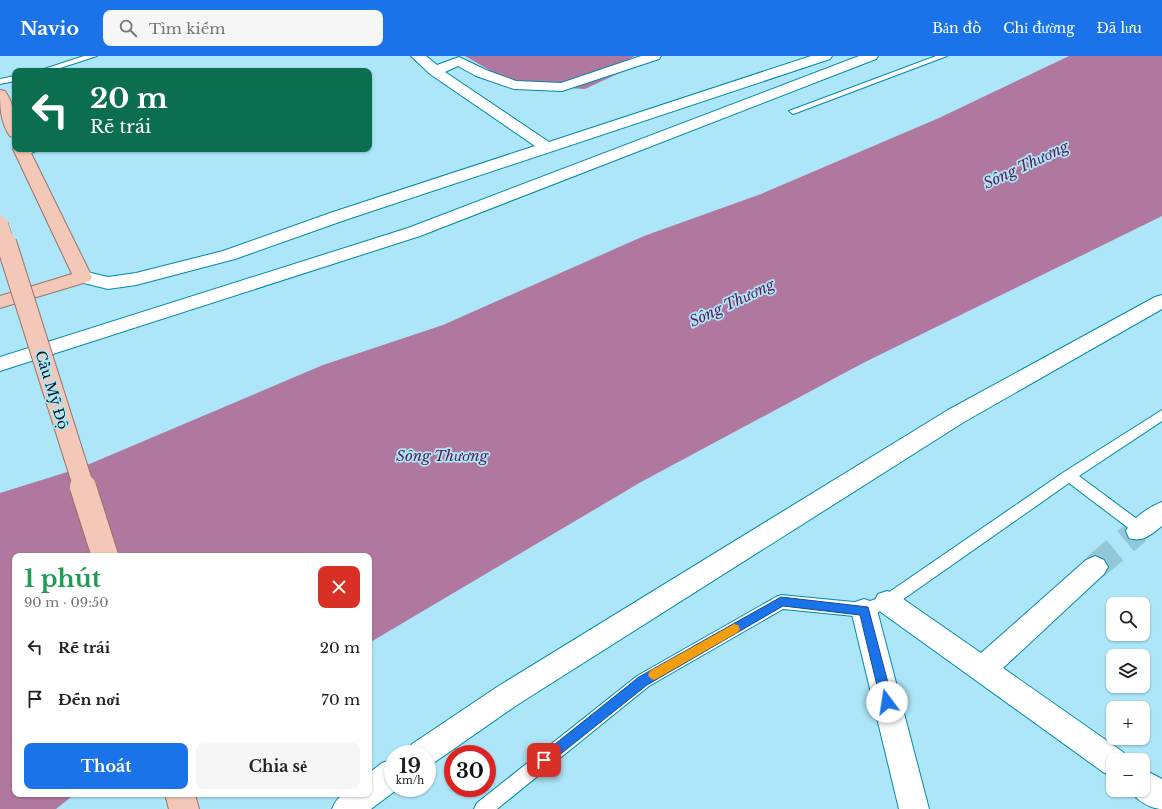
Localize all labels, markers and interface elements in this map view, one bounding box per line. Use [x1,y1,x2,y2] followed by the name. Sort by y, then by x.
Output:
[103,10,383,46] search box
[20,17,79,40] text: Navio
[117,17,139,39] icon: search
[149,19,225,38] text: Tìm kiếm
[932,19,981,37] text: Bản đồ
[1003,19,1075,37] text: Chỉ đường
[1097,19,1142,37] text: Đã lưu
[90,81,168,116] text: 20 m
[24,84,76,136] icon: left
[90,116,151,138] text: Rẽ trái
[980,136,1072,193] water label: Sông Thương
[686,274,778,331] water label: Sông Thương
[32,349,72,431] street label: Cầu Mỹ Độ
[396,446,489,465] water label: Sông Thương
[24,564,101,593] text: 1 phút
[318,566,360,608] button: close
[24,594,109,611] text: 90 m · 09:50
[1106,597,1150,797] map controls
[1106,597,1150,641] button: search
[24,636,46,658] icon: left
[58,638,110,657] text: Rẽ trái
[320,638,360,657] text: 20 m
[1106,649,1150,693] button: layers
[866,681,908,723] position arrow
[24,688,46,710] icon: arrive
[58,690,120,709] text: Đến nơi
[321,690,360,709] text: 70 m
[1106,701,1150,745] button: +
[24,743,188,789] button: Thoát
[196,743,360,789] button: Chia sẻ
[527,743,561,777] pin
[444,745,496,797] speed limit sign: 30
[533,749,555,771] icon: arrive
[1106,753,1150,797] button: −
[399,754,421,778] text: 19
[396,774,424,787] text: km/h

